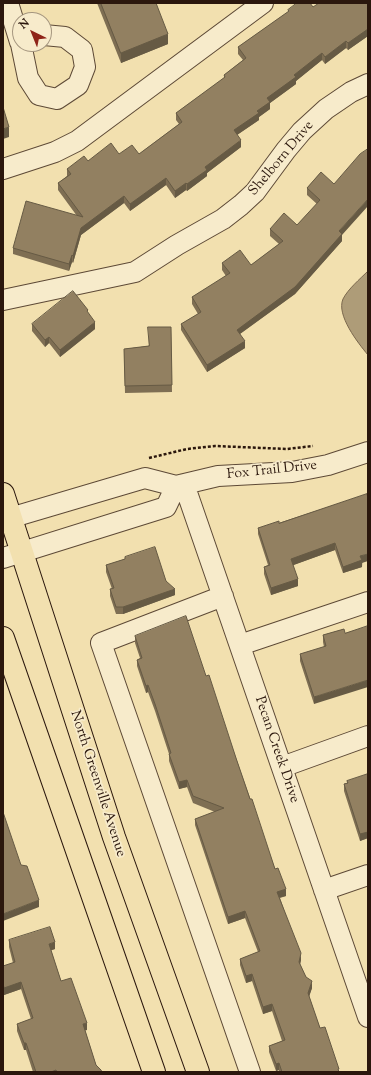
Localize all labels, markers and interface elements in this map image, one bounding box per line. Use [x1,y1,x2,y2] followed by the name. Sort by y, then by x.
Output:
[12,12,52,52] north arrow
[16,15,33,33] text: N
[246,118,318,200] street label: Shelborn Drive
[226,458,318,484] street label: Fox Trail Drive
[250,695,302,805] street label: Pecan Creek Drive
[65,709,129,859] street label: North Greenville Avenue

